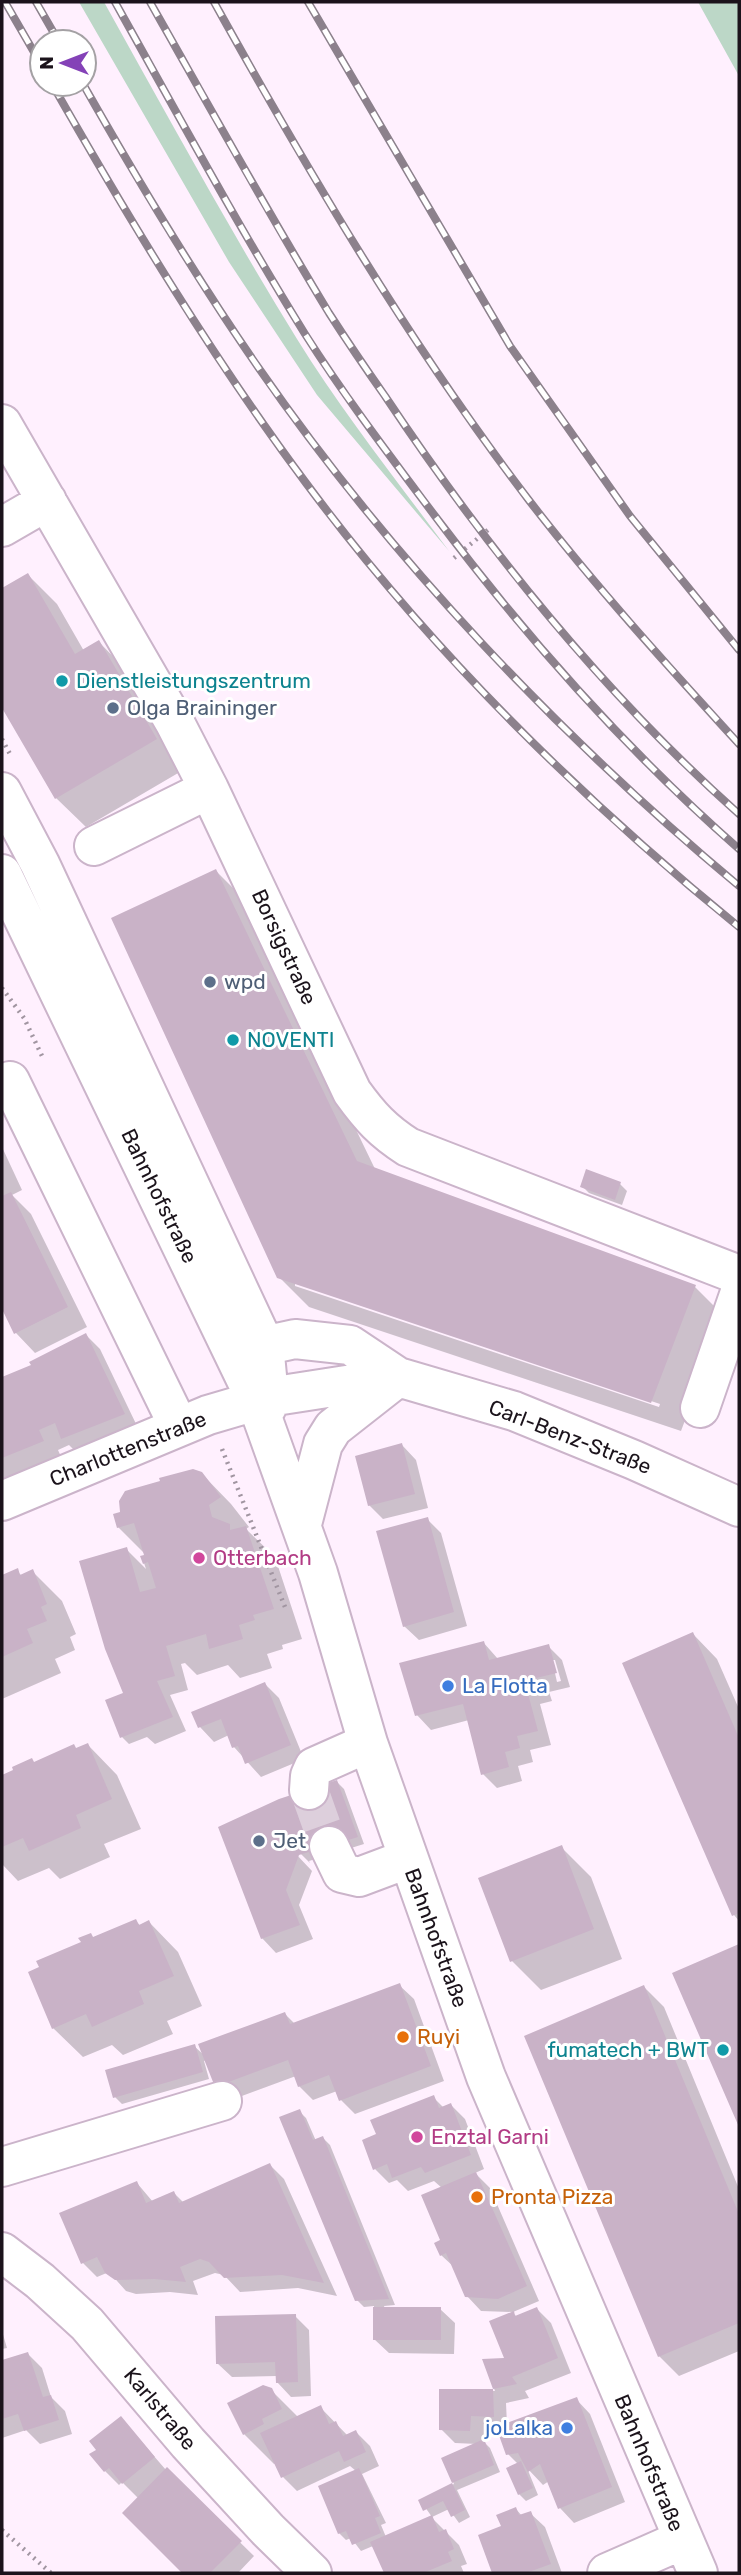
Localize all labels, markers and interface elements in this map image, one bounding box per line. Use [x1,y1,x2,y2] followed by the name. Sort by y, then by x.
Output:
[28,28,98,98] north arrow
[35,56,58,70] text: N
[76,668,311,693] place label: Dienstleistungszentrum
[54,673,70,689] marker: Dienstleistungszentrum
[127,695,277,720] place label: Olga Braininger
[105,700,121,716] marker: Olga Braininger
[247,885,322,1009] street label: Borsigstraße
[224,969,266,994] place label: wpd
[202,974,218,990] marker: wpd
[247,1027,334,1052] place label: NOVENTI
[225,1032,241,1048] marker: NOVENTI
[116,1125,203,1267] street label: Bahnhofstraße
[485,1394,655,1479] street label: Carl-Benz-Straße
[46,1406,210,1491] street label: Charlottenstraße
[213,1545,312,1570] place label: Otterbach
[191,1550,207,1566] marker: Otterbach
[462,1673,548,1698] place label: La Flotta
[440,1678,456,1694] marker: La Flotta
[273,1828,306,1853] place label: Jet
[251,1833,267,1849] marker: Jet
[400,1865,473,2011] street label: Bahnhofstraße
[417,2024,460,2049] place label: Ruyi
[395,2029,411,2045] marker: Ruyi
[547,2037,709,2062] place label: fumatech + BWT
[715,2042,731,2058] marker: fumatech + BWT
[431,2124,549,2149] place label: Enztal Garni
[409,2129,425,2145] marker: Enztal Garni
[491,2184,613,2209] place label: Pronta Pizza
[469,2189,485,2205] marker: Pronta Pizza
[119,2362,202,2455] street label: Karlstraße
[609,2391,690,2535] street label: Bahnhofstraße
[484,2415,553,2440] place label: joLalka
[559,2420,575,2436] marker: joLalka

